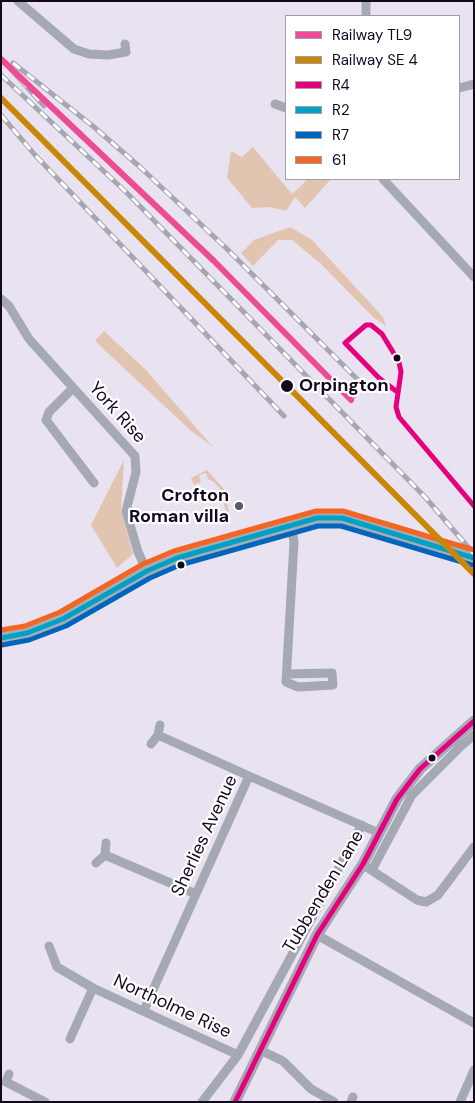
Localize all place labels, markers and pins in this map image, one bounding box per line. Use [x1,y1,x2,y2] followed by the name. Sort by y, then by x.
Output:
[392,353,402,363] unlabelled marker
[299,375,389,397] place label: Orpington
[279,378,295,394] marker: Orpington
[129,485,229,528] place label: Crofton Roman villa
[233,500,245,512] marker: Crofton Roman villa
[176,560,186,570] unlabelled marker
[427,753,437,763] unlabelled marker

